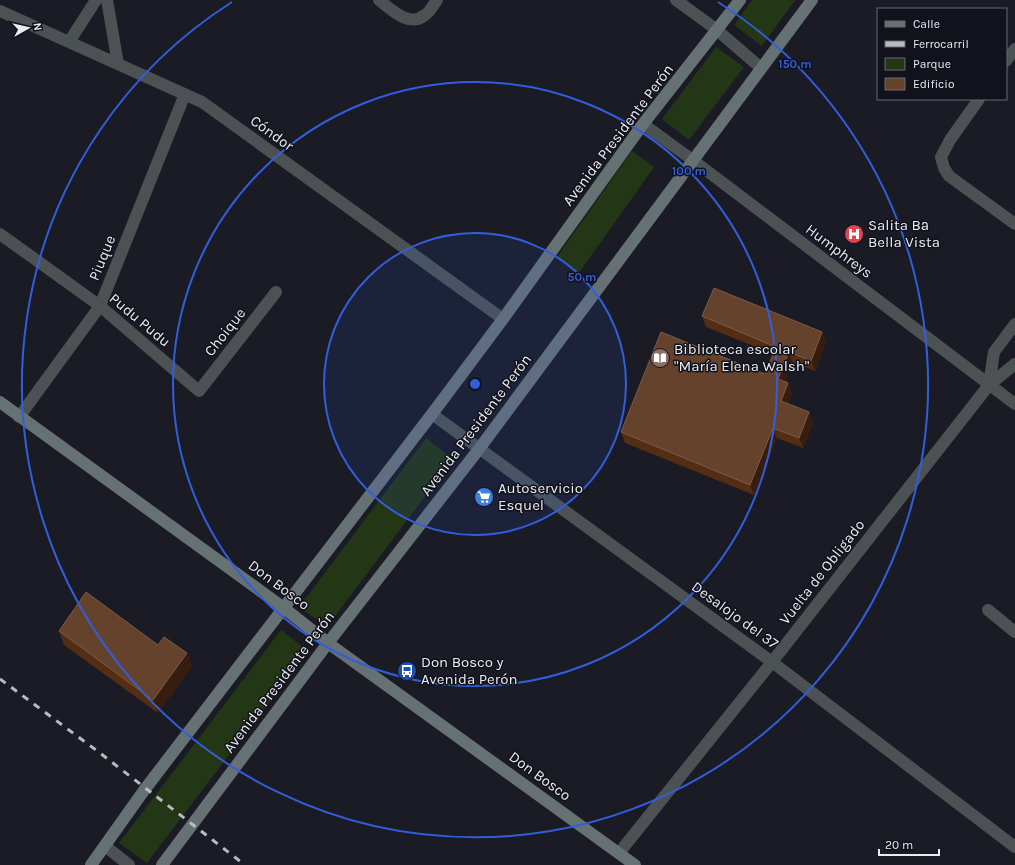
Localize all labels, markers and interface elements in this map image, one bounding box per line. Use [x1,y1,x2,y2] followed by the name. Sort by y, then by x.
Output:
[8,8,48,48] north arrow
[877,8,1007,100] legend
[913,17,940,31] text: Calle
[30,22,44,31] text: N
[913,37,969,51] text: Ferrocarril
[778,57,812,71] text: 150 m
[913,57,951,71] text: Parque
[559,61,677,209] street label: Avenida Presidente Perón
[913,77,954,91] text: Edificio
[247,111,298,155] street label: Cóndor
[672,164,706,178] text: 100 m
[868,216,940,251] place label: Salita Bª Bella Vista
[802,220,876,282] street label: Humphreys
[843,223,865,245] hospital icon: Salita Bª Bella Vista
[85,233,119,283] street label: Piuque
[568,270,597,284] text: 50 m
[106,289,174,351] street label: Pudu Pudu
[201,304,249,360] street label: Choique
[674,340,810,375] place label: Biblioteca escolar "María Elena Walsh"
[649,347,671,369] library icon: Biblioteca escolar "María Elena Walsh"
[417,351,535,499] street label: Avenida Presidente Perón
[468,377,482,391] centre of rings
[498,479,583,514] place label: Autoservicio Esquel
[473,486,495,508] supermarket icon: Autoservicio Esquel
[775,516,869,628] street label: Vuelta de Obligado
[245,556,313,614] street label: Don Bosco
[688,577,782,653] street label: Desalojo del 37
[220,608,338,756] street label: Avenida Presidente Perón
[421,653,517,688] place label: Don Bosco y Avenida Perón
[396,660,418,682] bus stop icon: Don Bosco y Avenida Perón
[506,748,574,804] street label: Don Bosco
[879,831,939,857] scale bar
[885,838,913,852] text: 20 m

